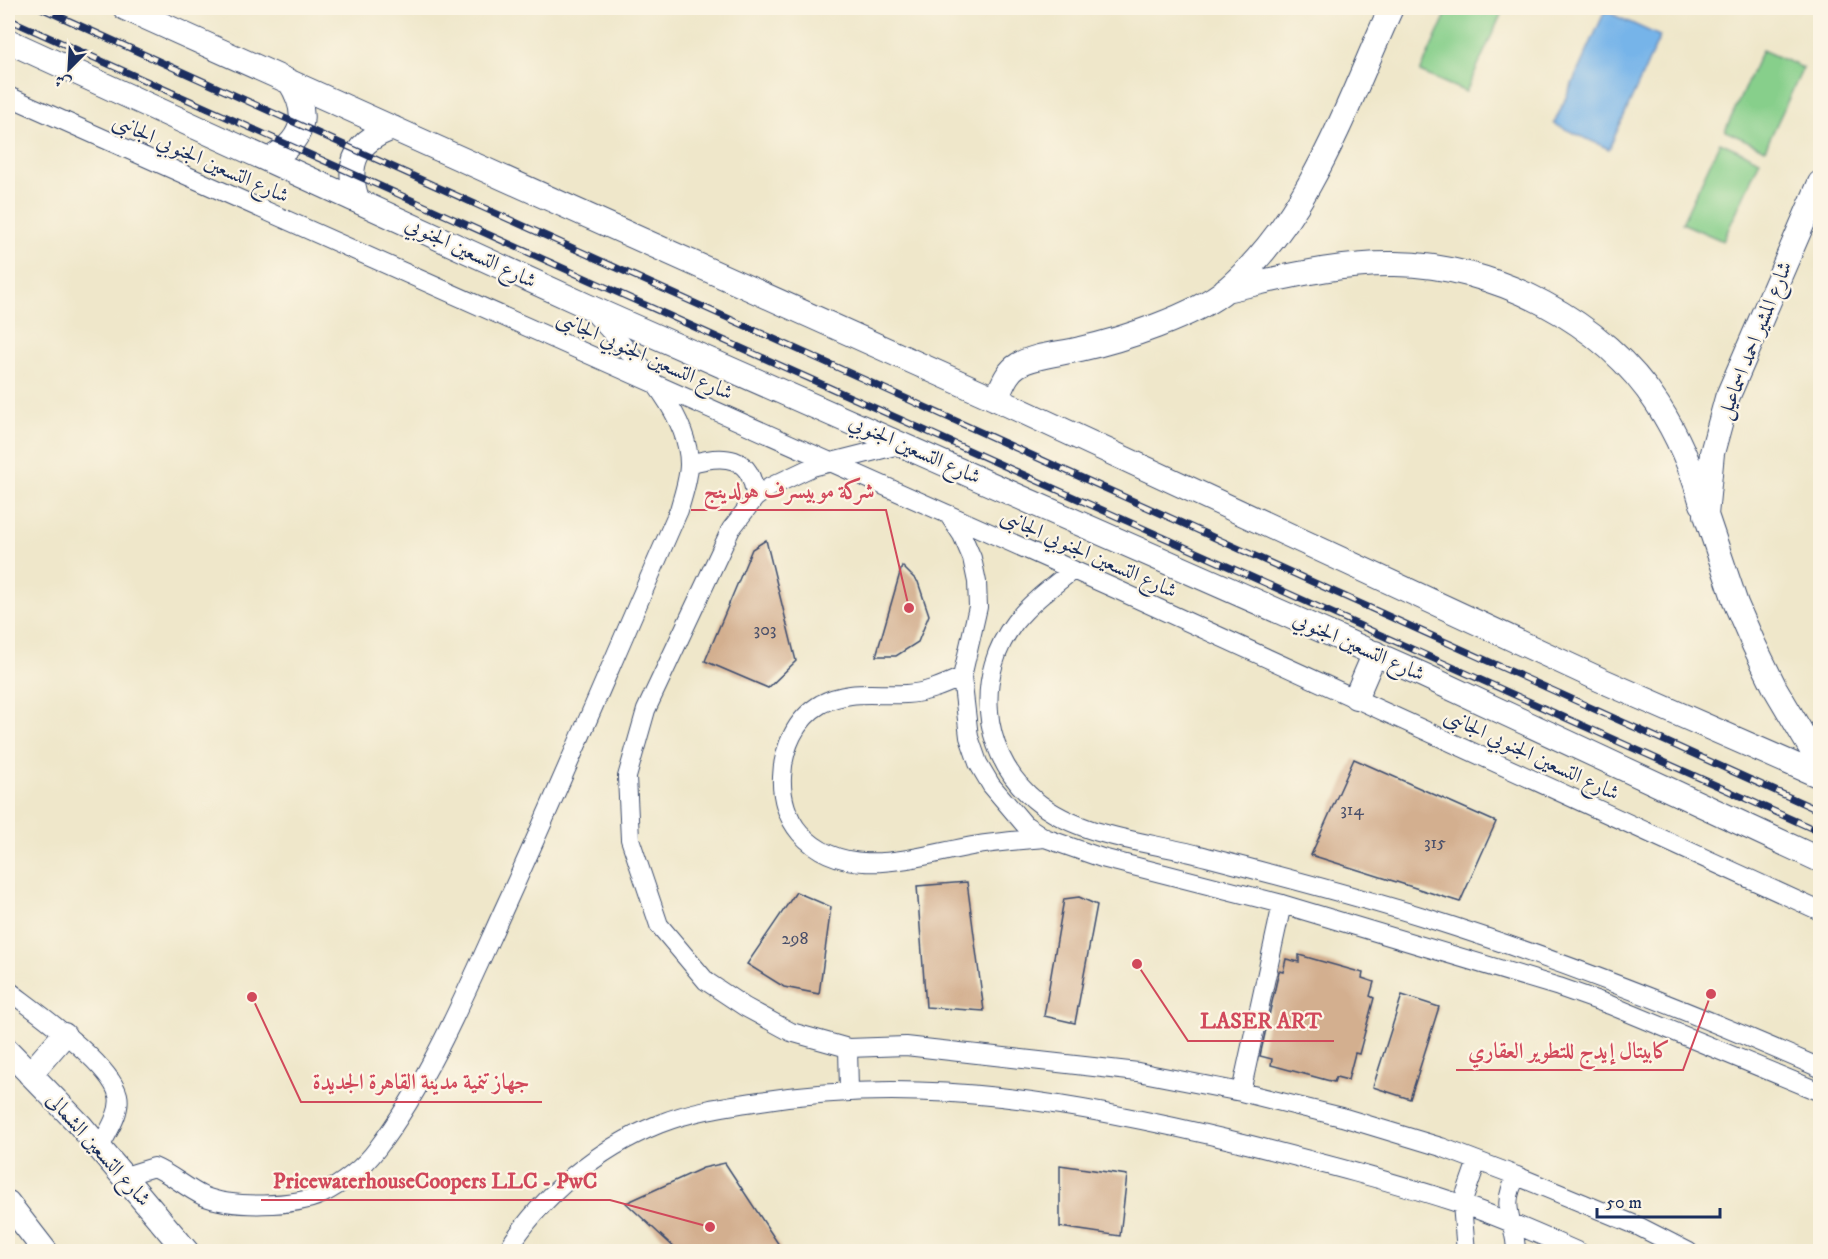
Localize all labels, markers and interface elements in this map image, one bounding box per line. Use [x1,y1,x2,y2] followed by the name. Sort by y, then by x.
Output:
[39,39,99,99] north arrow
[52,69,75,94] text: ش
[107,108,293,213] street label: شارع التسعين الجنوبي الجانبى
[399,211,540,298] street label: شارع التسعين الجنوبي
[1711,258,1802,425] street label: شارع المشير احمد اسماعيل
[551,305,737,410] street label: شارع التسعين الجنوبي الجانبى
[843,409,985,494] street label: شارع التسعين الجنوبي
[691,470,886,510] callout: شركة موبيسرف هولدينج
[703,477,875,510] text: شركة موبيسرف هولدينج
[995,503,1181,608] street label: شارع التسعين الجنوبي الجانبى
[1287,606,1429,691] street label: شارع التسعين الجنوبي
[753,619,777,641] house number: 303
[1438,703,1623,811] street label: شارع التسعين الجنوبي الجانبى
[1340,799,1364,821] house number: 314
[1424,832,1446,854] house number: 315
[782,928,808,950] house number: 298
[1188,1001,1334,1041] callout: LASER ART
[1200,1008,1322,1035] text: LASER ART
[1456,1030,1683,1070] callout: كابيتال إيدج للتطوير العقاري
[1468,1038,1670,1070] text: كابيتال إيدج للتطوير العقاري
[301,1062,542,1102] callout: جهاز تنمية مدينة القاهرة الجديدة
[312,1069,530,1096] text: جهاز تنمية مدينة القاهرة الجديدة
[37,1087,156,1215] street label: شارع التسعين الشمالى
[261,1160,610,1200] callout: PricewaterhouseCoopers LLC - PwC
[273,1168,597,1195] text: PricewaterhouseCoopers LLC - PwC
[1597,1181,1720,1219] scale bar
[1606,1192,1642,1214] text: 50 m

